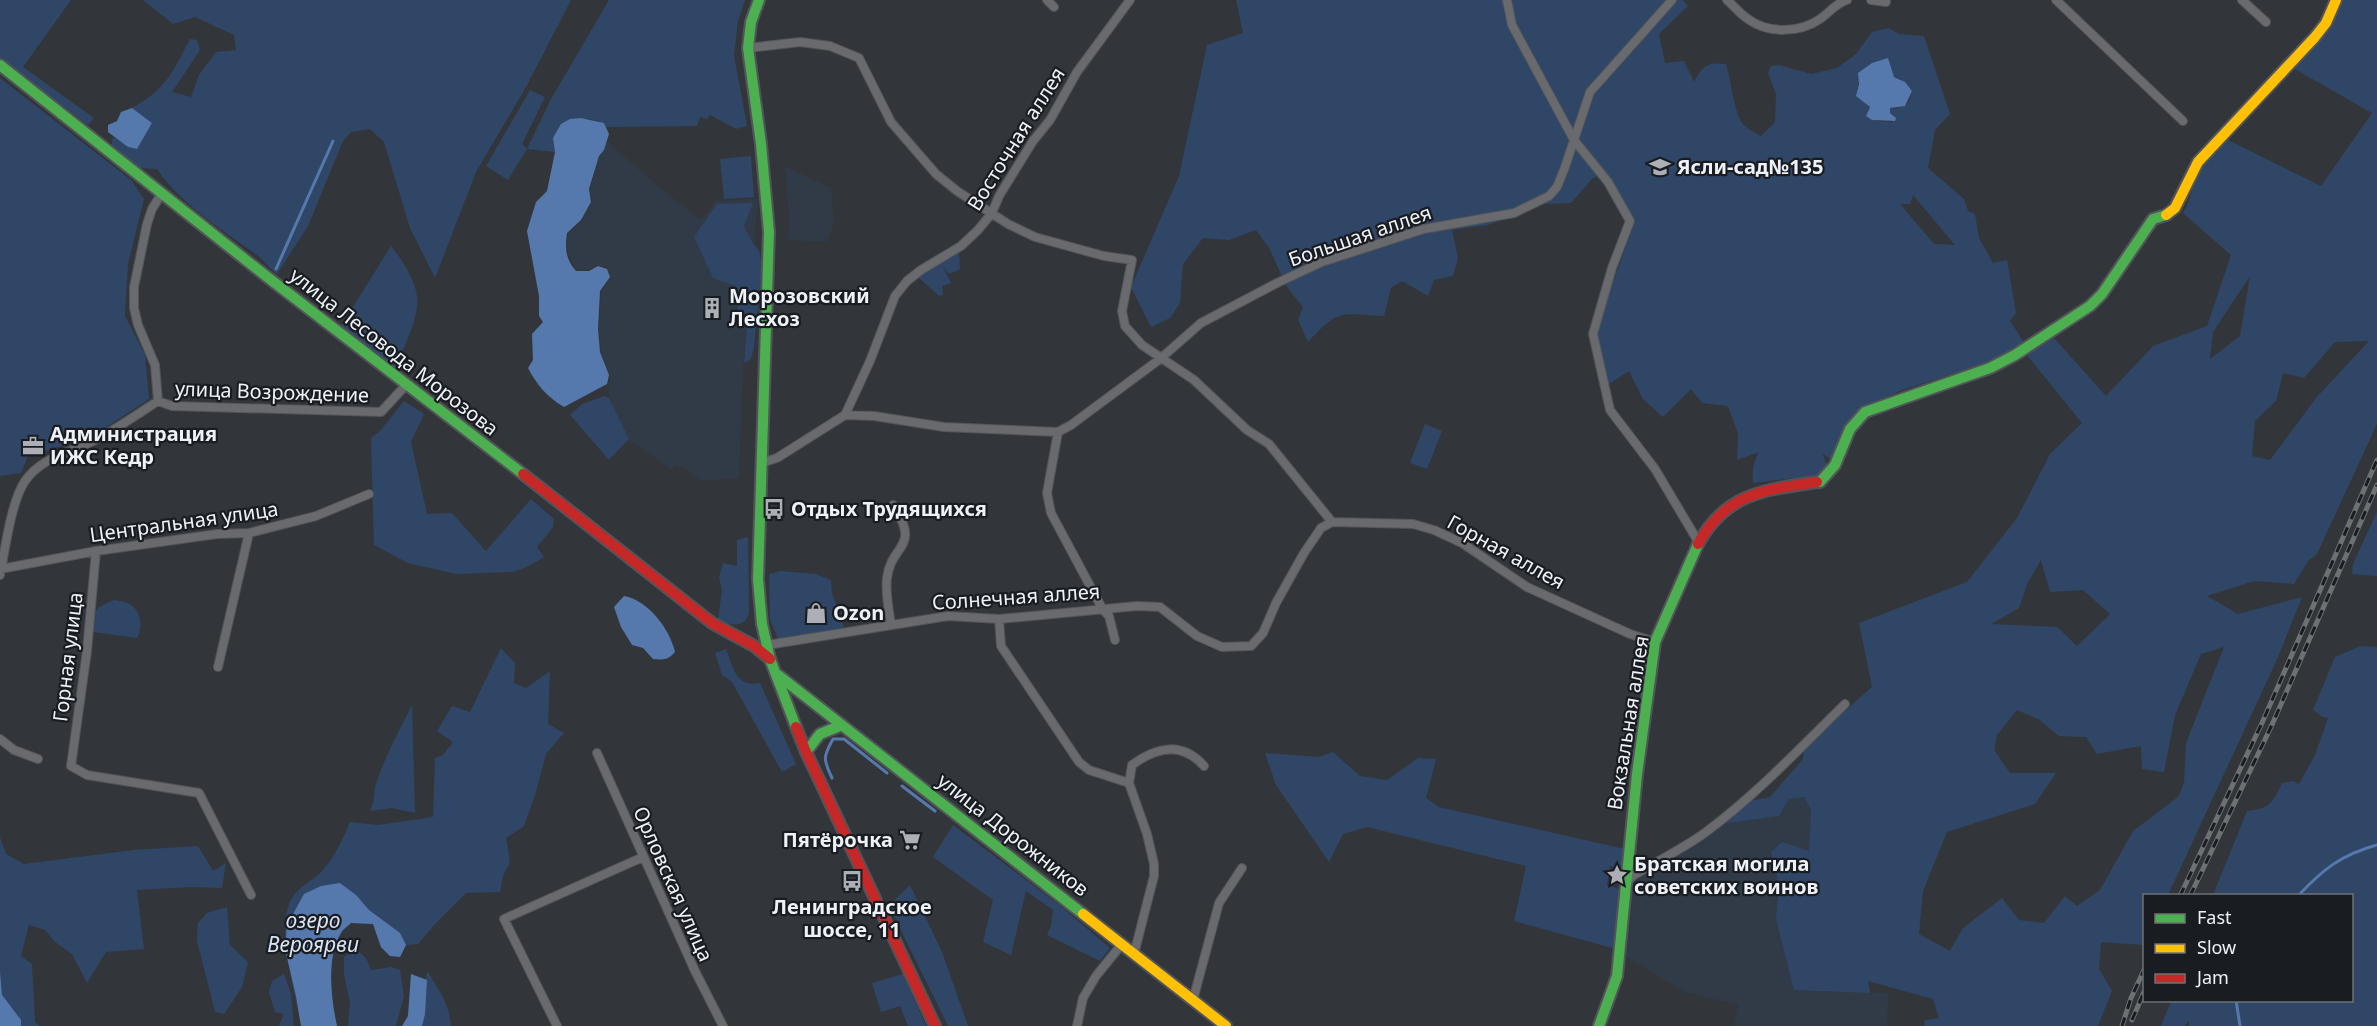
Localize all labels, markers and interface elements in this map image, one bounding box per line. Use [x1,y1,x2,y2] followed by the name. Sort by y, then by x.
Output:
[961,62,1071,216] street label: Восточная аллея
[1677,153,1823,180] place label: Ясли-сад№135
[1648,155,1672,179] school or university icon: Ясли-сад№135
[1285,198,1435,273] street label: Большая аллея
[284,262,504,442] street label: улица Лесовода Морозова
[729,282,870,332] place label: Морозовский Лесхоз
[700,296,724,320] building icon: Морозовский Лесхоз
[174,375,370,408] street label: улица Возрождение
[50,420,217,470] place label: Администрация ИЖС Кедр
[21,434,45,458] office icon: Администрация ИЖС Кедр
[88,495,280,548] street label: Центральная улица
[791,495,987,522] place label: Отдых Трудящихся
[762,497,786,521] bus stop icon: Отдых Трудящихся
[1443,508,1570,595] street label: Горная аллея
[931,577,1101,616] street label: Солнечная аллея
[46,591,89,723] street label: Горная улица
[833,599,884,626] place label: Ozon
[804,601,828,625] shop icon: Ozon
[1600,634,1655,812] street label: Вокзальная аллея
[932,767,1095,902] street label: улица Дорожников
[627,802,720,966] street label: Орловская улица
[783,826,893,853] place label: Пятёрочка
[898,828,922,852] supermarket icon: Пятёрочка
[1634,850,1818,900] place label: Братская могила советских воинов
[1605,863,1629,887] place icon: Братская могила советских воинов
[840,869,864,893] bus stop icon: Ленинградское шоссе, 11
[772,893,932,943] place label: Ленинградское шоссе, 11
[2143,894,2353,1002] legend
[2197,905,2232,929] text: Fast
[267,906,359,958] water label: озеро Вероярви
[2197,935,2236,959] text: Slow
[2195,965,2229,989] text: Jam

